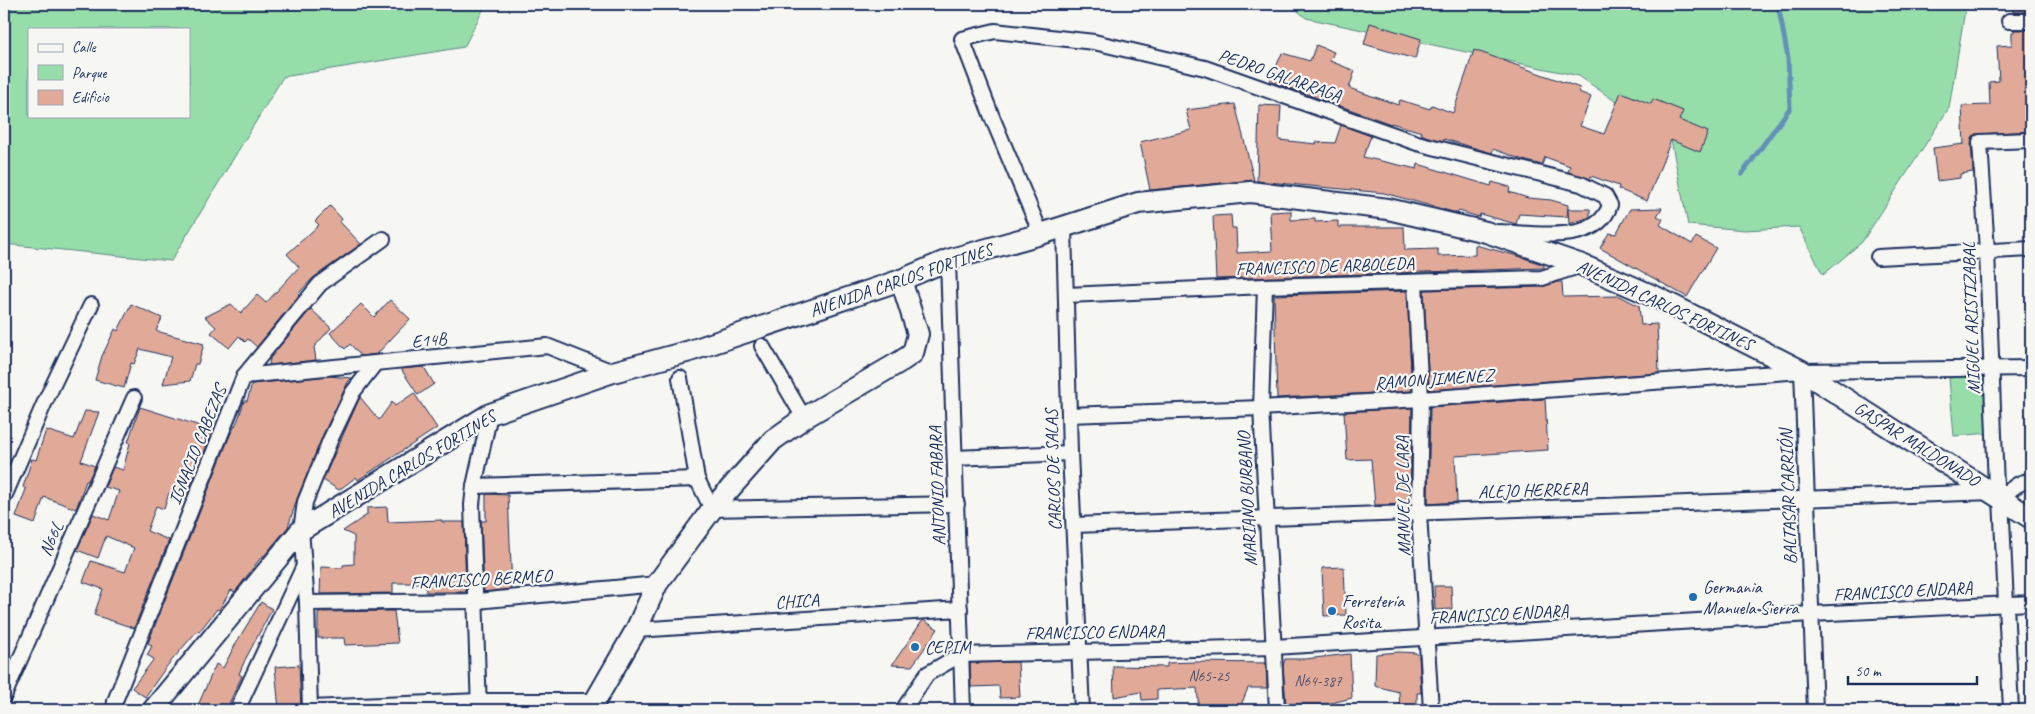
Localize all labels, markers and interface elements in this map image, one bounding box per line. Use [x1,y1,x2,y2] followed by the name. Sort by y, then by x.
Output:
[28,28,190,118] legend
[72,38,97,57] text: Calle
[1216,44,1345,107] street label: PEDRO GALARRAGA
[72,64,108,83] text: Parque
[72,88,110,107] text: Edificio
[807,237,998,322] street label: AVENIDA CARLOS FORTINES
[1957,241,1985,395] street label: MIGUEL ARISTIZABAL
[1235,252,1415,280] street label: FRANCISCO DE ARBOLEDA
[1573,254,1760,357] street label: AVENIDA CARLOS FORTINES
[410,327,449,353] street label: E14B
[1374,364,1497,394] street label: RAMON JIMENEZ
[163,379,232,508] street label: IGNACIO CABEZAS
[1850,397,1985,492] street label: GASPAR MALDONADO
[324,403,503,523] street label: AVENIDA CARLOS FORTINES
[1040,407,1066,531] street label: CARLOS DE SALAS
[924,425,950,546] street label: ANTONIO FABARA
[1775,426,1801,565] street label: BALTASAR CARRIÓN
[1232,429,1262,567] street label: MARIANO BURBANO
[1391,435,1415,556] street label: MANUEL DE LARA
[1478,477,1589,503] street label: ALEJO HERRERA
[34,517,69,559] street label: N66L
[410,564,554,594] street label: FRANCISCO BERMEO
[1703,576,1800,619] place label: Germania Manuela Sierra
[1833,576,1974,606] street label: FRANCISCO ENDARA
[775,588,820,613] street label: CHICA
[1342,590,1405,633] place label: Ferretería Rosita
[1687,591,1699,603] marker: Germania Manuela Sierra
[1429,599,1570,629] street label: FRANCISCO ENDARA
[1326,605,1338,617] marker: Ferretería Rosita
[1025,620,1166,644] street label: FRANCISCO ENDARA
[925,636,972,658] place label: CEPIM
[909,641,921,653] marker: CEPIM
[1848,654,1976,686] scale bar
[1855,662,1882,681] text: 50 m
[1189,667,1231,686] house number: N65-25
[1294,672,1343,691] house number: N64-387

